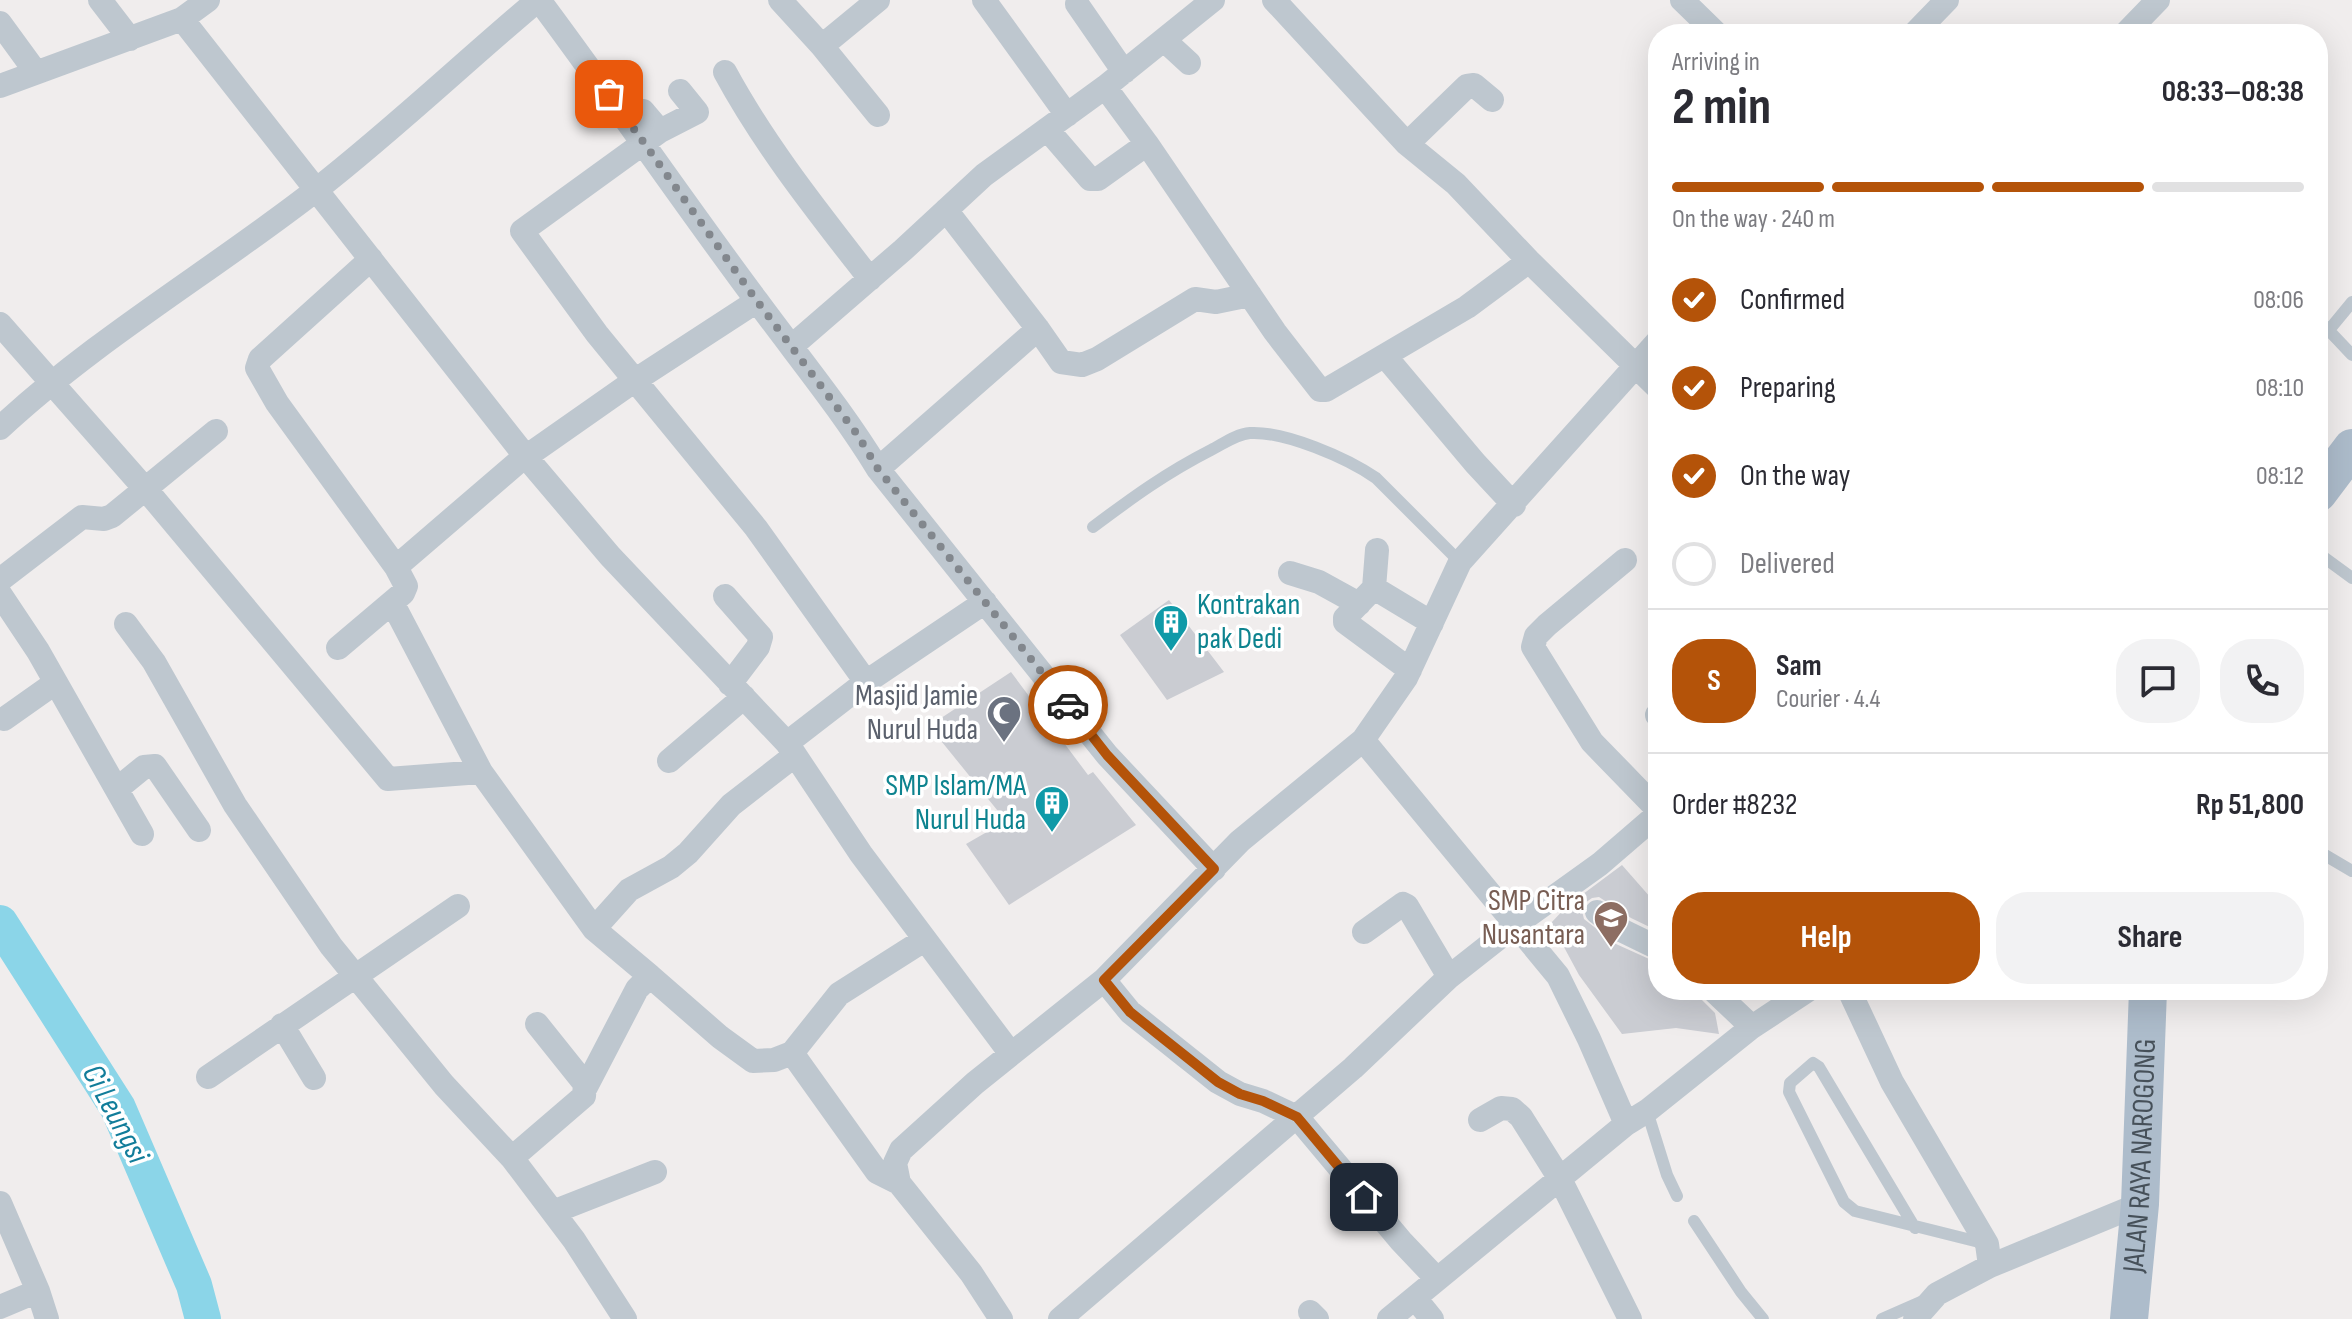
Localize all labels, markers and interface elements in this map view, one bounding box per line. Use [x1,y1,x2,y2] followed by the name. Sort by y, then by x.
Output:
[1672,47,1760,78] text: Arriving in
[575,60,643,128] pin
[587,72,631,116] icon: bag
[2162,74,2304,110] text: 08:33–08:38
[1672,76,1771,139] text: 2 min
[1672,204,1835,235] text: On the way · 240 m
[1672,278,1716,322] icon: check
[1740,282,1845,318] text: Confirmed
[2253,285,2304,316] text: 08:06
[1672,366,1716,410] icon: check
[1740,370,1836,406] text: Preparing
[2255,373,2304,404] text: 08:10
[1672,454,1716,498] icon: check
[1740,458,1850,494] text: On the way
[2256,461,2304,492] text: 08:12
[1740,546,1835,582] text: Delivered
[1197,587,1300,657] place label: Kontrakan pak Dedi
[1152,603,1190,653] building icon: Kontrakan pak Dedi
[2116,639,2200,723] button: chat
[2220,639,2304,723] button: phone
[1776,648,1822,684] text: Sam
[1707,663,1721,699] text: S
[1028,665,1108,745] courier
[855,678,978,748] place label: Masjid Jamie Nurul Huda
[1046,683,1090,727] icon: car
[1776,684,1880,715] text: Courier · 4.4
[985,694,1023,744] mosque icon: Masjid Jamie Nurul Huda
[885,768,1026,838] place label: SMP Islam/MA Nurul Huda
[1033,784,1071,834] building icon: SMP Islam/MA Nurul Huda
[1672,787,1797,823] text: Order #8232
[2196,787,2304,823] text: Rp 51,800
[1482,883,1585,953] place label: SMP Citra Nusantara
[1672,892,1980,984] button: Help
[1996,892,2304,984] button: Share
[1592,899,1630,949] school or university icon: SMP Citra Nusantara
[2115,1038,2164,1275] street label: JALAN RAYA NAROGONG
[73,1058,158,1171] water label: Ci Leungsi
[1330,1163,1398,1231] pin
[1342,1175,1386,1219] icon: home

